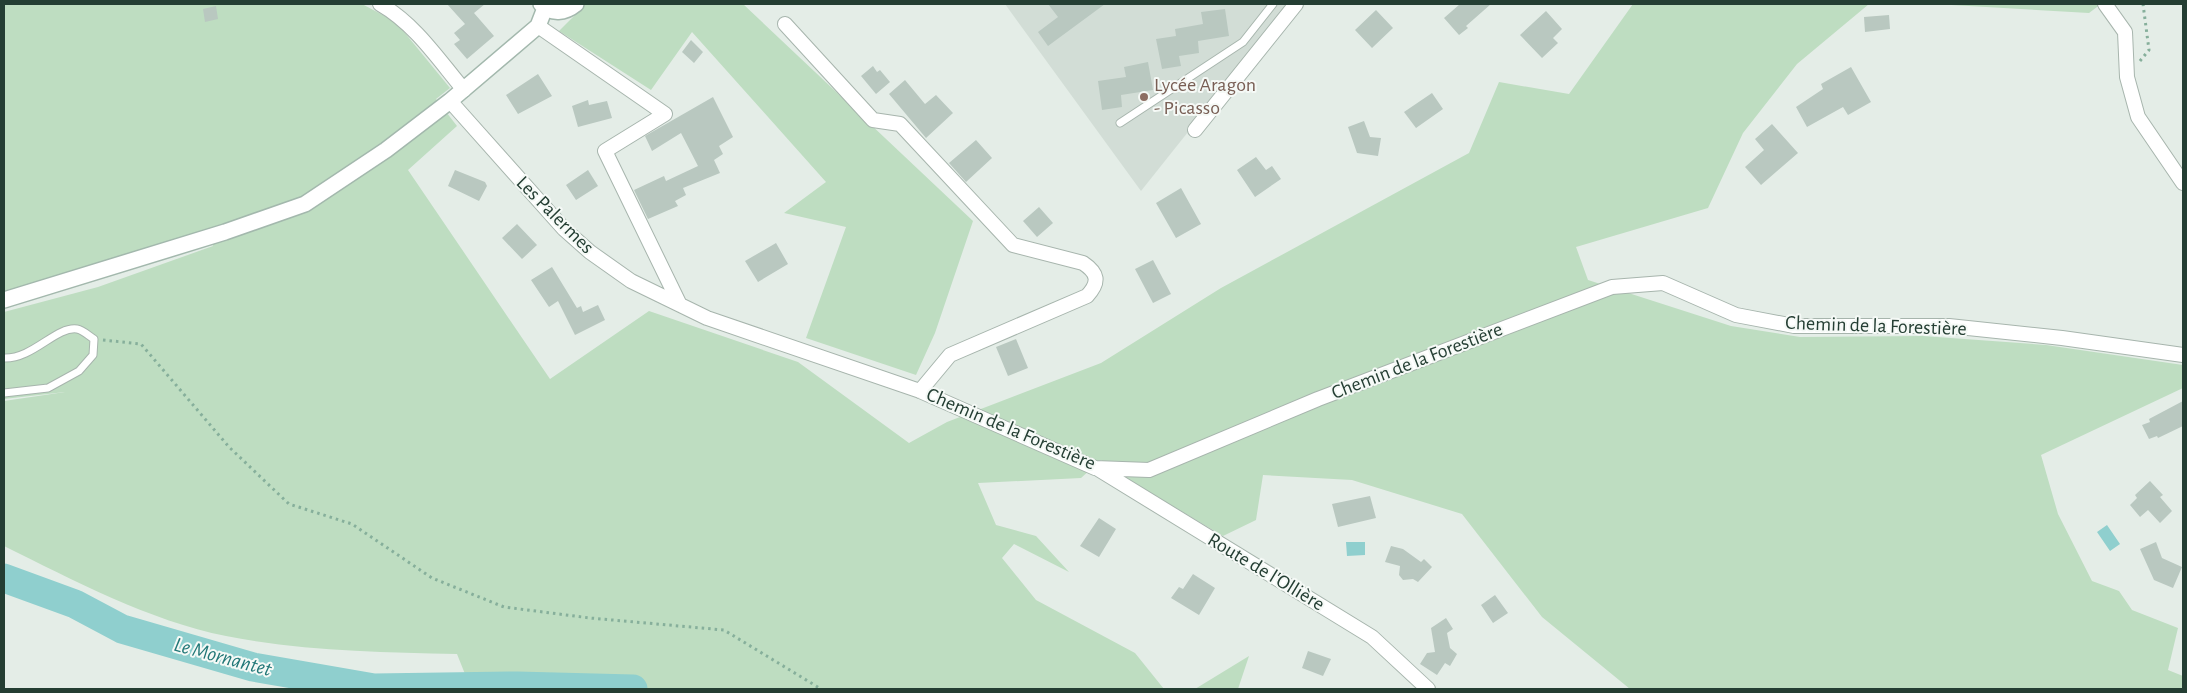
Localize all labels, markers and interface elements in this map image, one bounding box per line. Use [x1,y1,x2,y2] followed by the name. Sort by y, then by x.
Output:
[1154,75,1256,118] place label: Lycée Aragon - Picasso
[1138,91,1150,103] marker: Lycée Aragon - Picasso
[512,172,598,258] street label: Les Palermes
[1785,313,1967,339] street label: Chemin de la Forestière
[1329,319,1505,403] street label: Chemin de la Forestière
[924,384,1098,474] street label: Chemin de la Forestière
[1204,529,1328,615] street label: Route de l'Ollière
[172,634,274,680] water label: Le Mornantet

